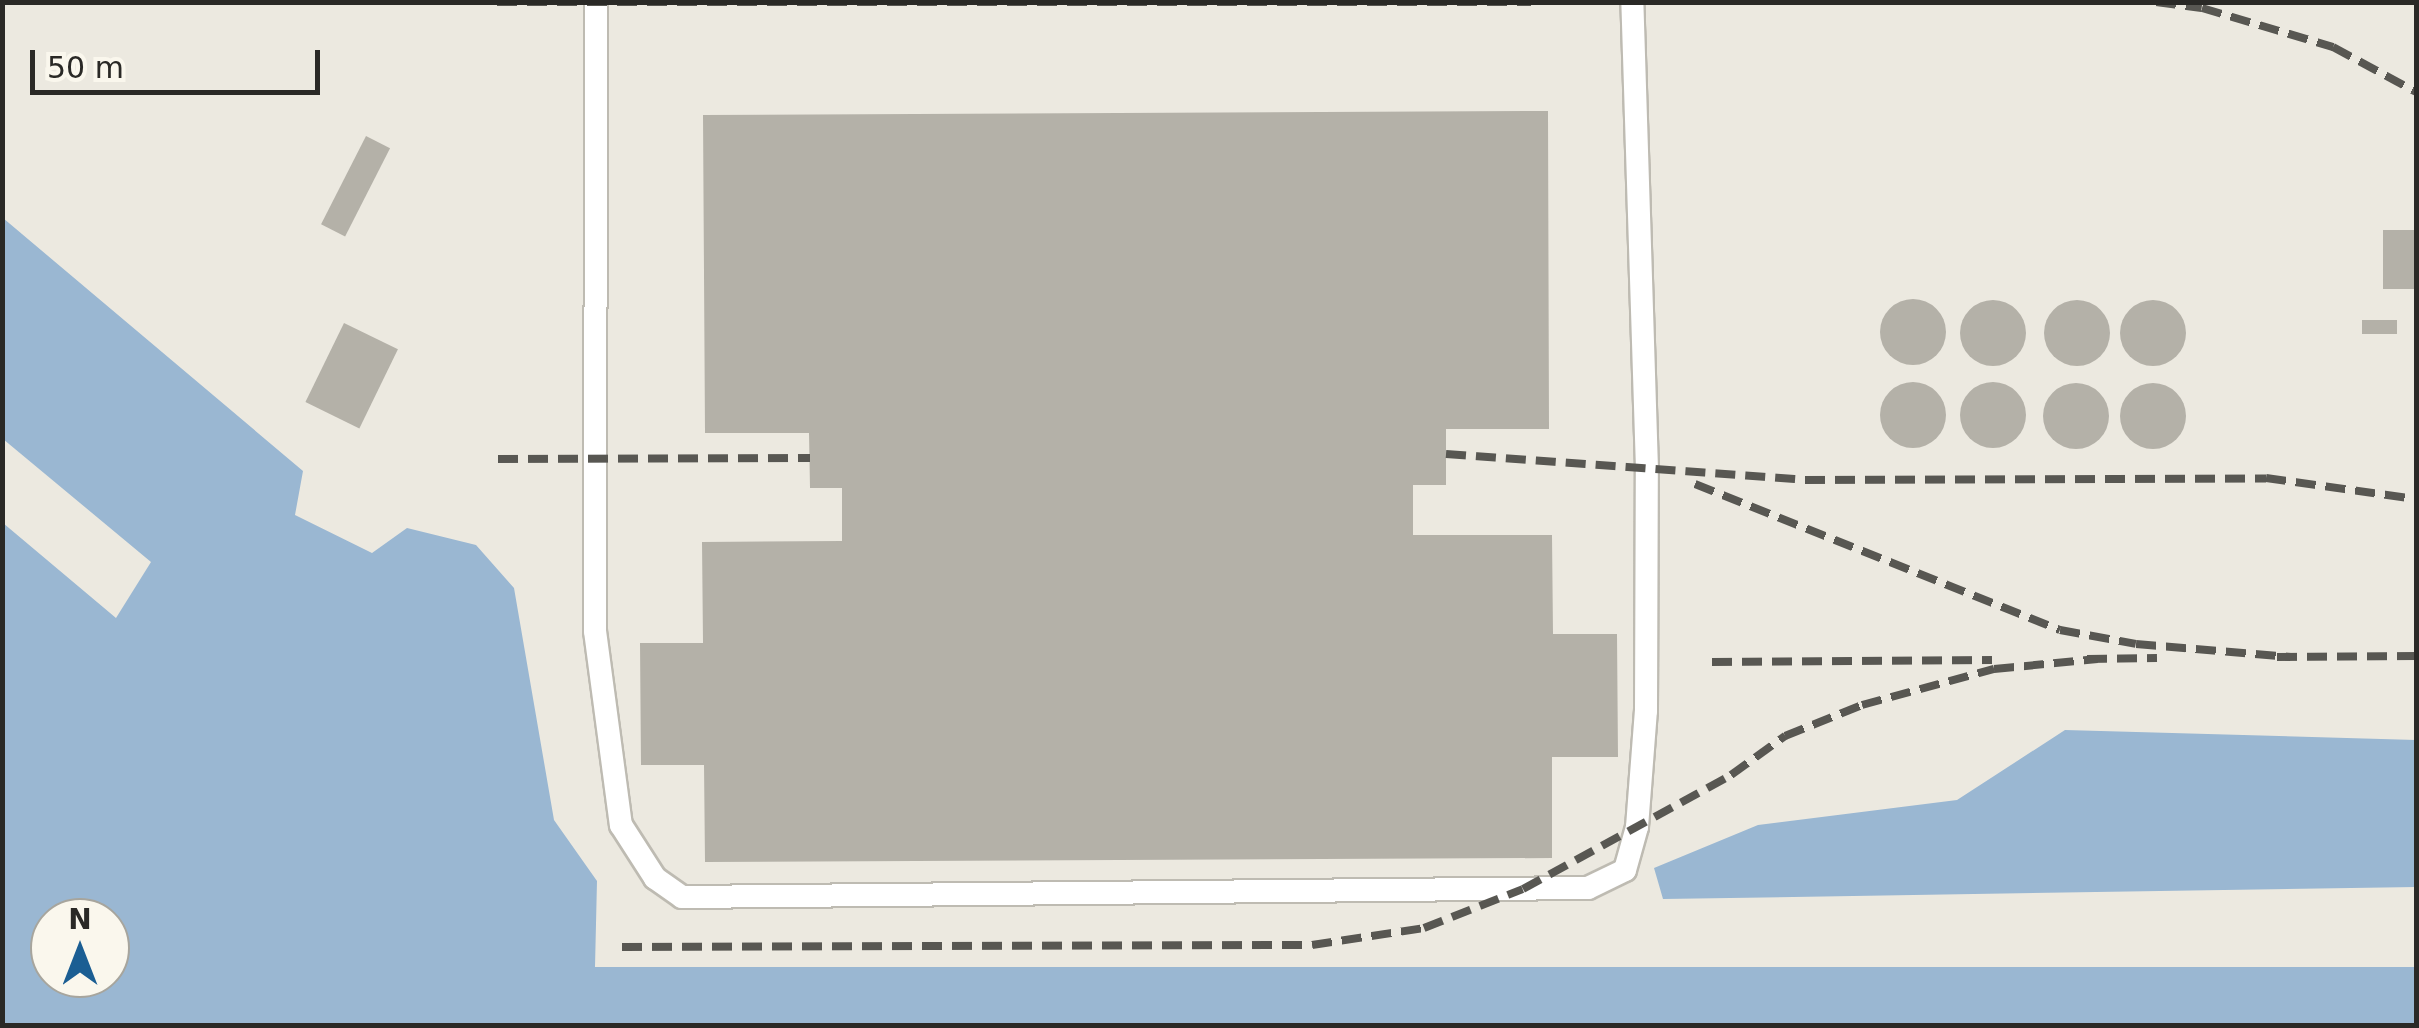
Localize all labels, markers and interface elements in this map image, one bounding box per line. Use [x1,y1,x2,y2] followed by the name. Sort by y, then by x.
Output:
[35,30,325,92] scale bar
[47,50,124,85] text: 50 m
[30,898,130,998] north arrow
[68,903,92,936] text: N

